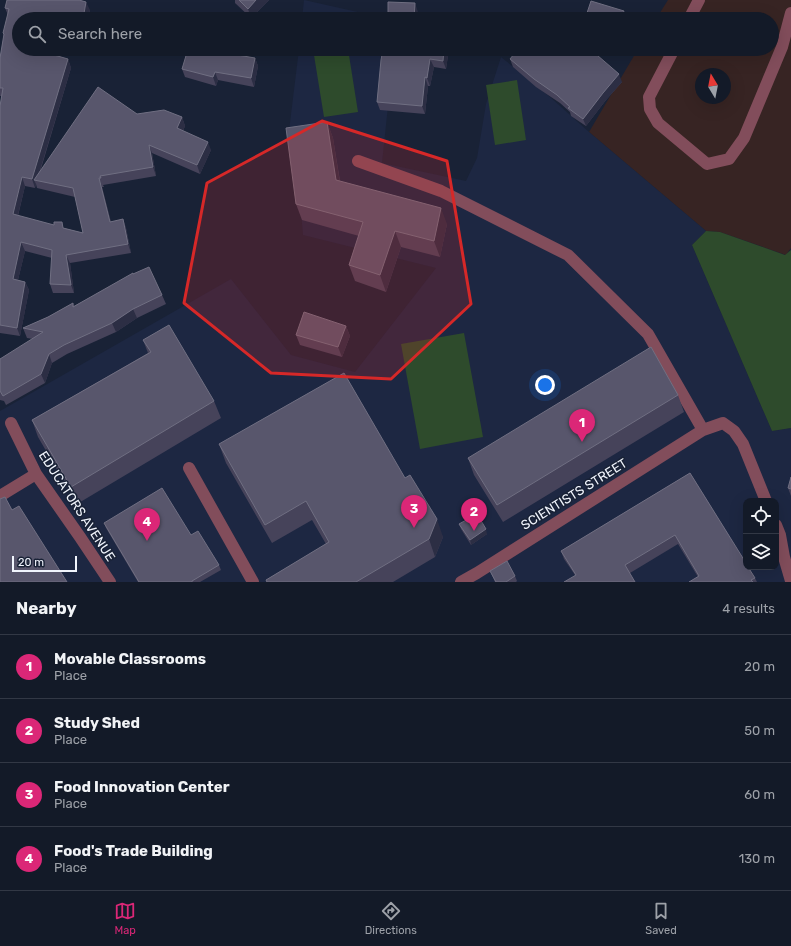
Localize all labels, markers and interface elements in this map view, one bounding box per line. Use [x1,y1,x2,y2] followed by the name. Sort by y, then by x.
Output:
[12,12,779,56] search box
[26,23,48,45] icon: search
[58,25,142,43] text: Search here
[695,68,731,104] north arrow
[535,375,555,395] your location
[569,409,595,442] pin: 1
[36,448,118,564] street label: EDUCATORS AVENUE
[518,455,630,533] street label: SCIENTISTS STREET
[401,495,427,528] pin: 3
[461,498,487,531] pin: 2
[743,498,779,570] map controls
[743,498,779,534] button: locate
[134,508,160,541] pin: 4
[743,534,779,570] button: layers
[12,554,77,573] scale bar
[18,556,44,569] text: 20 m
[16,598,77,618] text: Nearby
[722,601,775,616] text: 4 results
[54,650,206,668] text: Movable Classrooms
[26,659,32,674] text: 1
[744,659,775,674] text: 20 m
[54,668,87,683] text: Place
[54,714,140,732] text: Study Shed
[25,723,33,738] text: 2
[744,723,775,738] text: 50 m
[54,732,87,747] text: Place
[54,778,230,796] text: Food Innovation Center
[25,787,33,802] text: 3
[744,787,775,802] text: 60 m
[54,796,87,811] text: Place
[54,842,213,860] text: Food's Trade Building
[25,851,33,866] text: 4
[739,851,775,866] text: 130 m
[54,860,87,875] text: Place
[114,900,136,937] tab: Map
[365,900,417,937] tab: Directions
[645,900,677,937] tab: Saved

